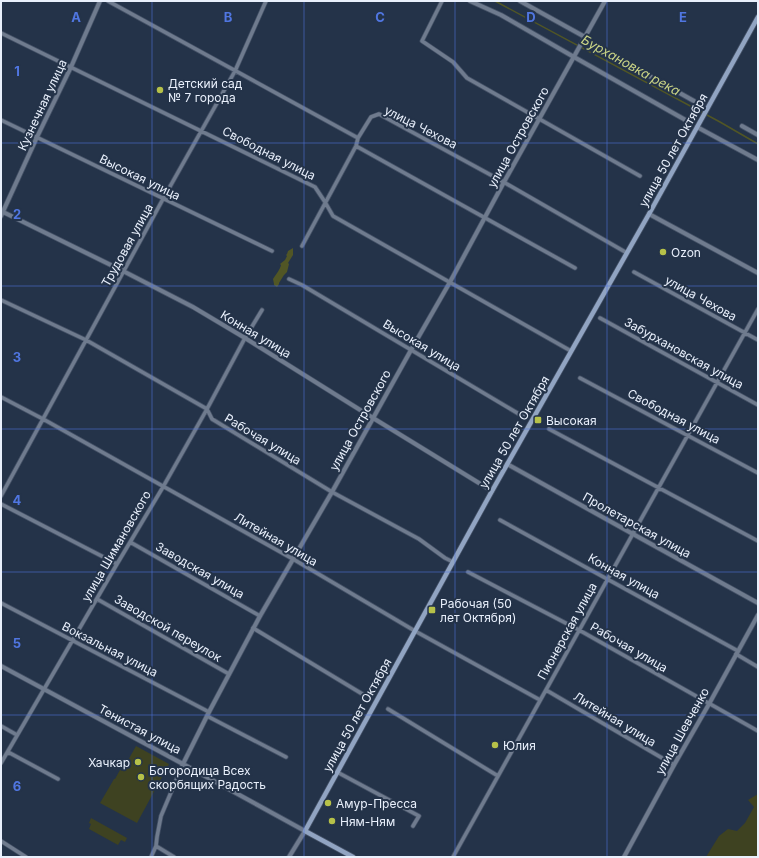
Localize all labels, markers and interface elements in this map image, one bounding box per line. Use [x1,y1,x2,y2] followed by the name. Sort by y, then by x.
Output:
[71,9,81,25] text: A
[224,9,233,25] text: B
[375,9,385,25] text: C
[526,9,536,25] text: D
[679,9,687,25] text: E
[579,31,683,99] water label: Бурхановка река
[14,57,70,153] street label: Кузнечная улица
[14,63,20,79] text: 1
[168,76,243,105] place label: Детский сад № 7 города
[484,84,552,190] street label: улица Островского
[155,85,165,95] marker: Детский сад № 7 города
[636,91,710,209] street label: улица 50 лет Октября
[382,102,460,152] street label: улица Чехова
[220,123,318,183] street label: Свободная улица
[97,151,183,203] street label: Высокая улица
[98,201,156,289] street label: Трудовая улица
[13,206,21,222] text: 2
[671,245,701,260] place label: Ozon
[658,247,668,257] marker: Ozon
[663,272,739,324] street label: улица Чехова
[218,307,294,361] street label: Конная улица
[622,314,746,392] street label: Забурхановская улица
[380,316,464,374] street label: Высокая улица
[13,349,21,365] text: 3
[326,367,394,473] street label: улица Островского
[476,373,552,491] street label: улица 50 лет Октября
[625,385,723,447] street label: Свободная улица
[222,410,304,468] street label: Рабочая улица
[546,413,597,428] place label: Высокая
[533,415,543,425] marker: Высокая
[78,488,154,604] street label: улица Шимановского
[580,489,694,561] street label: Пролетарская улица
[13,492,22,508] text: 4
[232,509,320,569] street label: Литейная улица
[153,539,247,601] street label: Заводская улица
[585,550,663,602] street label: Конная улица
[534,580,600,682] street label: Пионерская улица
[112,591,225,665] street label: Заводской переулок
[440,596,516,625] place label: Рабочая (50 лет Октября)
[427,605,437,615] marker: Рабочая (50 лет Октября)
[60,618,160,680] street label: Вокзальная улица
[588,619,670,675] street label: Рабочая улица
[13,635,21,651] text: 5
[320,656,394,774] street label: улица 50 лет Октября
[652,685,712,777] street label: улица Шевченко
[571,688,659,750] street label: Литейная улица
[96,701,184,757] street label: Тенистая улица
[503,738,536,753] place label: Юлия
[490,740,500,750] marker: Юлия
[88,755,130,770] place label: Хачкар
[133,757,143,767] marker: Хачкар
[149,763,266,792] place label: Богородица Всех скорбящих Радость
[136,772,146,782] marker: Богородица Всех скорбящих Радость
[13,778,21,794] text: 6
[336,796,417,811] place label: Амур-Пресса
[323,798,333,808] marker: Амур-Пресса
[340,814,395,829] place label: Ням-Ням
[327,816,337,826] marker: Ням-Ням

